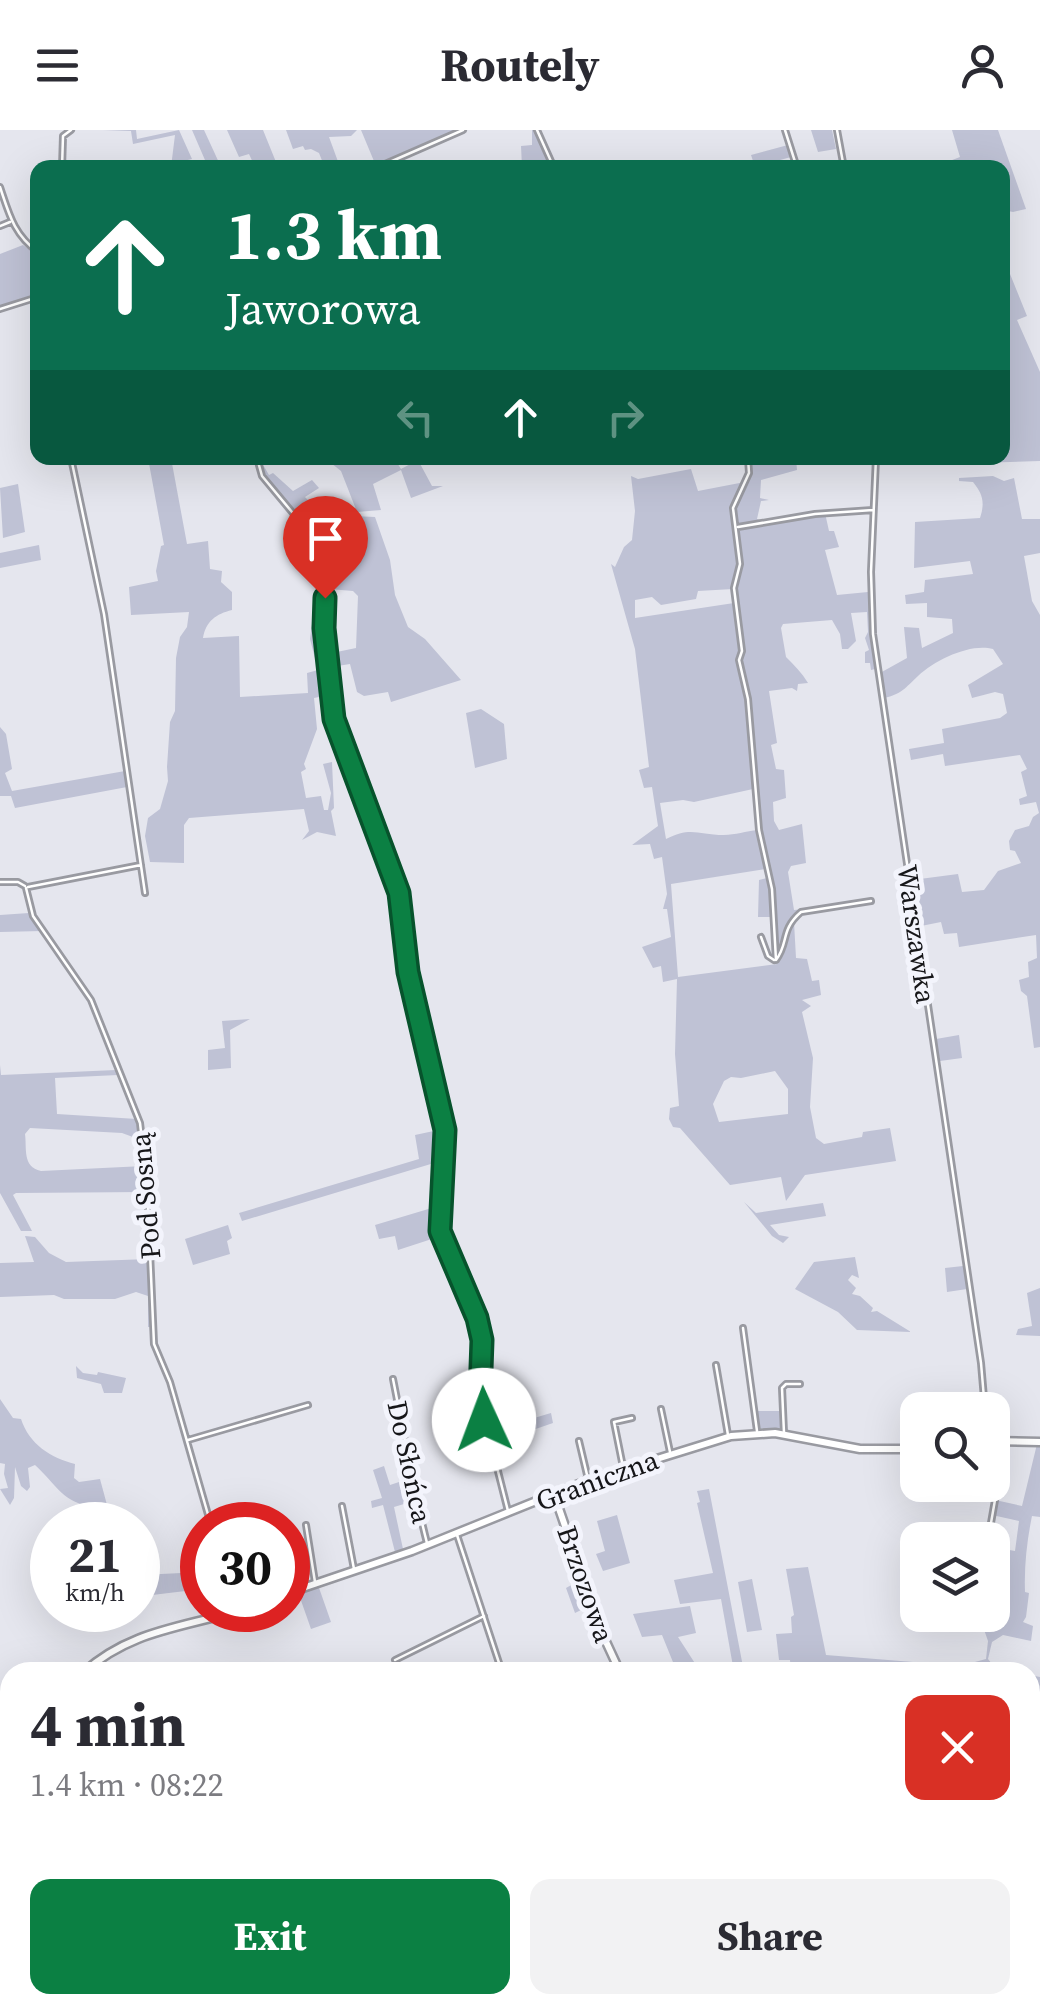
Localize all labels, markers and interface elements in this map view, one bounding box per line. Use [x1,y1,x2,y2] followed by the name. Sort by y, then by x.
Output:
[440,34,600,96] text: Routely
[30,38,85,93] icon: menu
[955,38,1010,93] icon: person
[225,186,442,282] text: 1.3 km
[60,200,190,330] icon: ahead
[225,277,421,339] text: Jaworowa
[388,390,443,445] icon: left
[493,390,548,445] icon: ahead
[598,390,653,445] icon: right
[283,496,368,599] pin
[298,511,353,566] icon: arrive
[888,862,946,1007] street label: Warszawka
[120,1130,169,1261] street label: Pod Sosną
[432,1368,536,1472] position arrow
[900,1392,1010,1632] map controls
[900,1392,1010,1502] button: search
[378,1397,442,1528] street label: Do Słońca
[530,1440,664,1520] street label: Graniczna
[180,1502,310,1632] speed limit sign: 30
[68,1520,122,1589] text: 21
[548,1521,624,1648] street label: Brzozowa
[900,1522,1010,1632] button: layers
[65,1575,125,1609] text: km/h
[30,1684,186,1766] text: 4 min
[905,1695,1010,1800] button: close
[30,1763,224,1807] text: 1.4 km · 08:22
[30,1879,510,1994] button: Exit
[530,1879,1010,1994] button: Share

